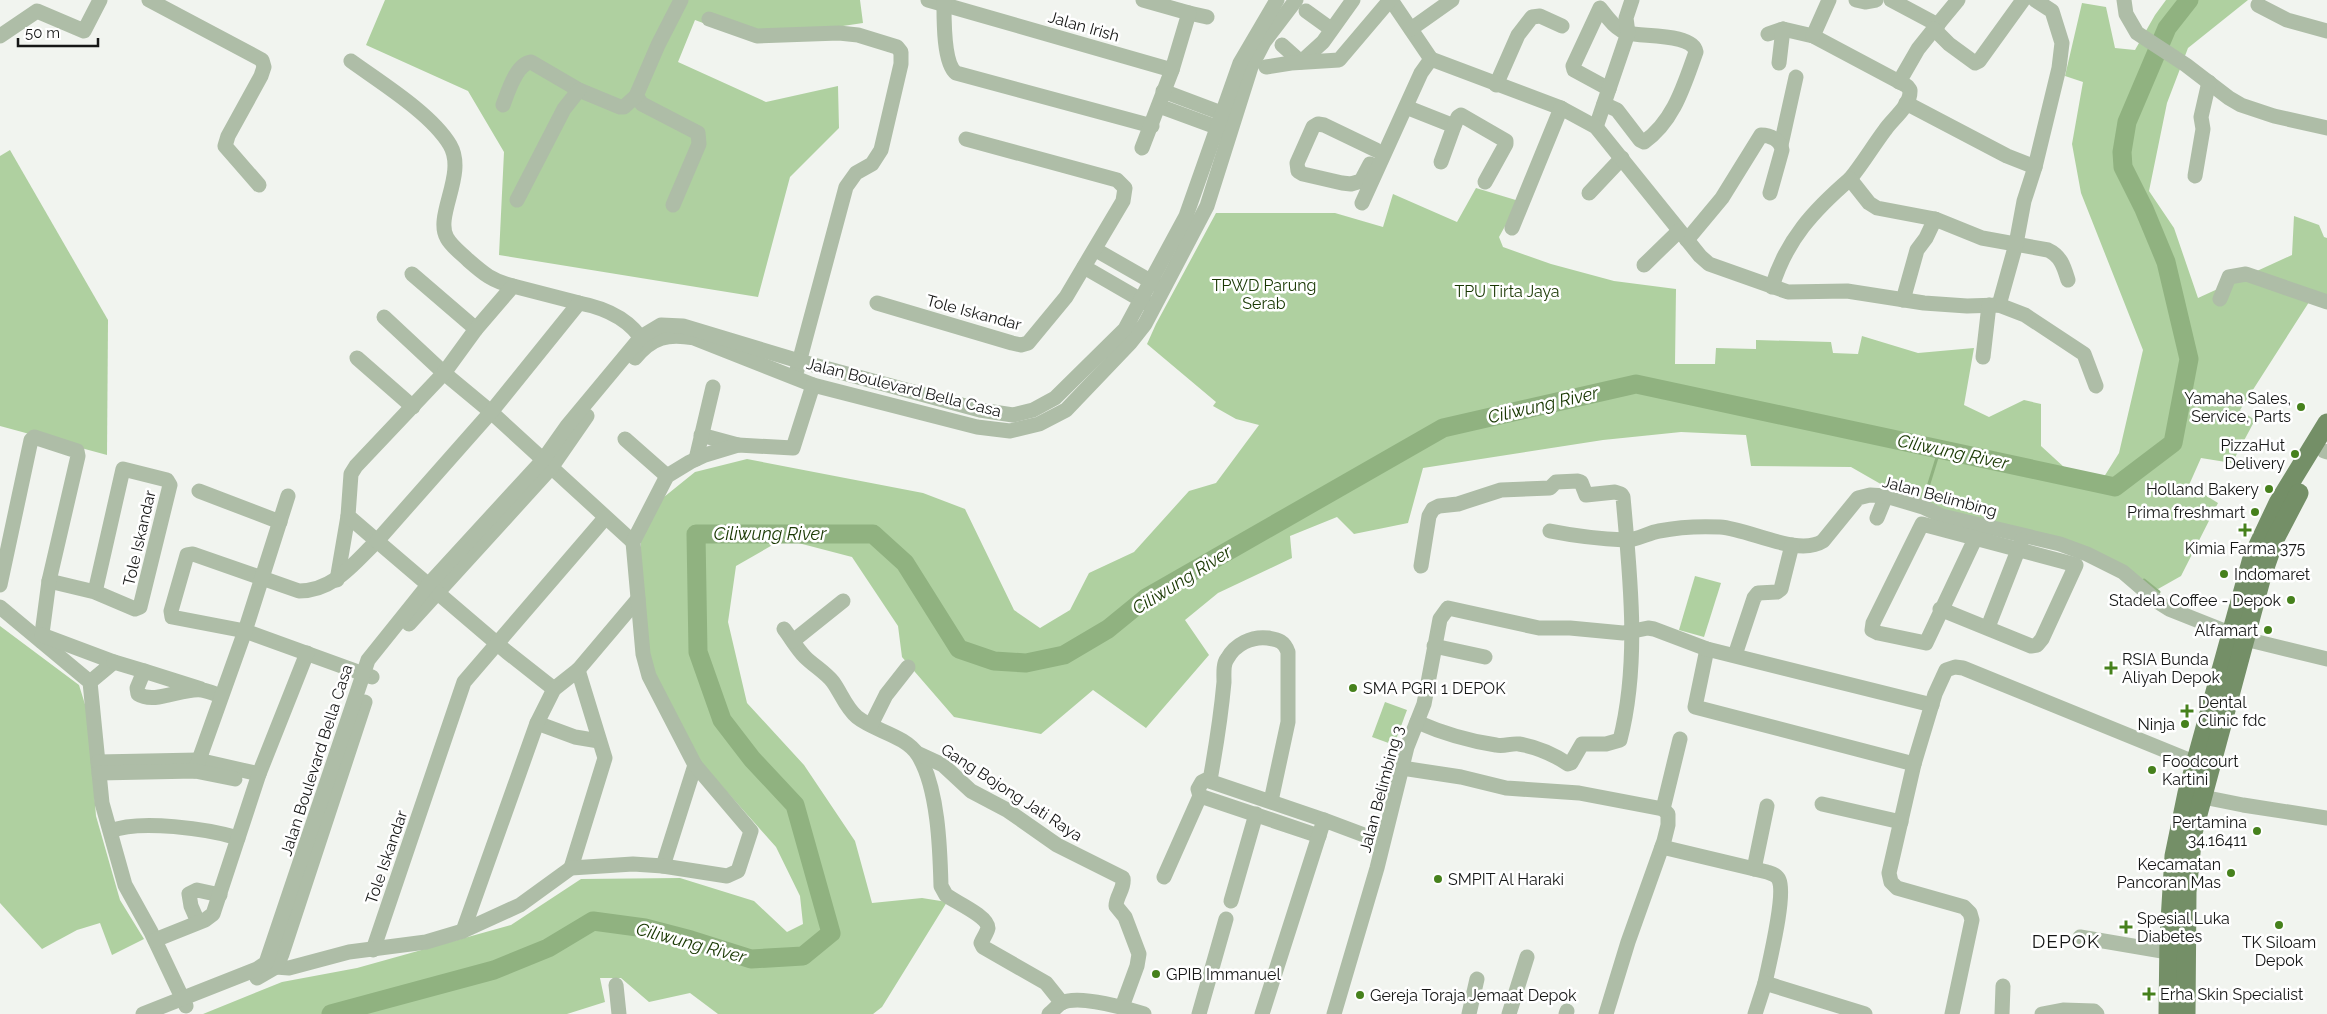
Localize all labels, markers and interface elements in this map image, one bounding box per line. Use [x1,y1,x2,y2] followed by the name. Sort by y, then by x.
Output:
[1046,7,1122,46] street label: Jalan Irish
[18,15,98,47] scale bar
[25,24,60,42] text: 50 m
[1212,276,1316,313] park label: TPWD Parung Serab
[1454,282,1560,301] park label: TPU Tirta Jaya
[924,291,1024,334] street label: Tole Iskandar
[804,354,1003,421] street label: Jalan Boulevard Bella Casa
[1486,381,1601,427] water label: Ciliwung River
[2184,389,2291,426] place label: Yamaha Sales, Service, Parts
[2295,401,2307,413] marker: Yamaha Sales, Service, Parts
[1896,430,2011,474] water label: Ciliwung River
[2220,436,2286,473] place label: PizzaHut Delivery
[2289,448,2301,460] marker: PizzaHut Delivery
[1880,472,1999,521] street label: Jalan Belimbing
[2146,480,2259,499] place label: Holland Bakery
[2263,483,2275,495] marker: Holland Bakery
[119,488,160,588] street label: Tole Iskandar
[2127,503,2246,522] place label: Prima freshmart
[2249,506,2261,518] marker: Prima freshmart
[714,523,827,544] water label: Ciliwung River
[2239,524,2251,536] marker: Kimia Farma 375
[2185,539,2306,558] place label: Kimia Farma 375
[1128,540,1236,618] water label: Ciliwung River
[2234,565,2311,584] place label: Indomaret
[2218,568,2230,580] marker: Indomaret
[2109,591,2282,610] place label: Stadela Coffee - Depok
[2285,594,2297,606] marker: Stadela Coffee - Depok
[2194,621,2259,640] place label: Alfamart
[2262,624,2274,636] marker: Alfamart
[2122,650,2220,687] place label: RSIA Bunda Aliyah Depok
[2104,661,2118,675] marker: RSIA Bunda Aliyah Depok
[277,662,356,858] street label: Jalan Boulevard Bella Casa
[1363,679,1506,698] place label: SMA PGRI 1 DEPOK
[1347,682,1359,694] marker: SMA PGRI 1 DEPOK
[2198,693,2267,730] place label: Dental Clinic fdc
[2180,704,2194,718] marker: Dental Clinic fdc
[2138,715,2175,734] place label: Ninja
[2179,718,2191,730] marker: Ninja
[1355,724,1408,855] street label: Jalan Belimbing 3
[937,740,1086,845] street label: Gang Bojong Jati Raya
[2162,752,2239,789] place label: Foodcourt Kartini
[2146,764,2158,776] marker: Foodcourt Kartini
[362,808,411,906] street label: Tole Iskandar
[2172,813,2247,850] place label: Pertamina 34.16411
[2251,825,2263,837] marker: Pertamina 34.16411
[2117,855,2221,892] place label: Kecamatan Pancoran Mas
[2225,867,2237,879] marker: Kecamatan Pancoran Mas
[1448,870,1564,889] place label: SMPIT Al Haraki
[1432,873,1444,885] marker: SMPIT Al Haraki
[2137,909,2230,946] place label: Spesial Luka Diabetes
[634,918,749,967] water label: Ciliwung River
[2273,919,2285,931] marker: TK Siloam Depok
[2119,920,2133,934] marker: Spesial Luka Diabetes
[2032,930,2100,952] district label: DEPOK
[2242,933,2316,970] place label: TK Siloam Depok
[1166,965,1281,984] place label: GPIB Immanuel
[1150,968,1162,980] marker: GPIB Immanuel
[2160,985,2304,1004] place label: Erha Skin Specialist
[1370,986,1577,1005] place label: Gereja Toraja Jemaat Depok
[2142,987,2156,1001] marker: Erha Skin Specialist
[1354,989,1366,1001] marker: Gereja Toraja Jemaat Depok

